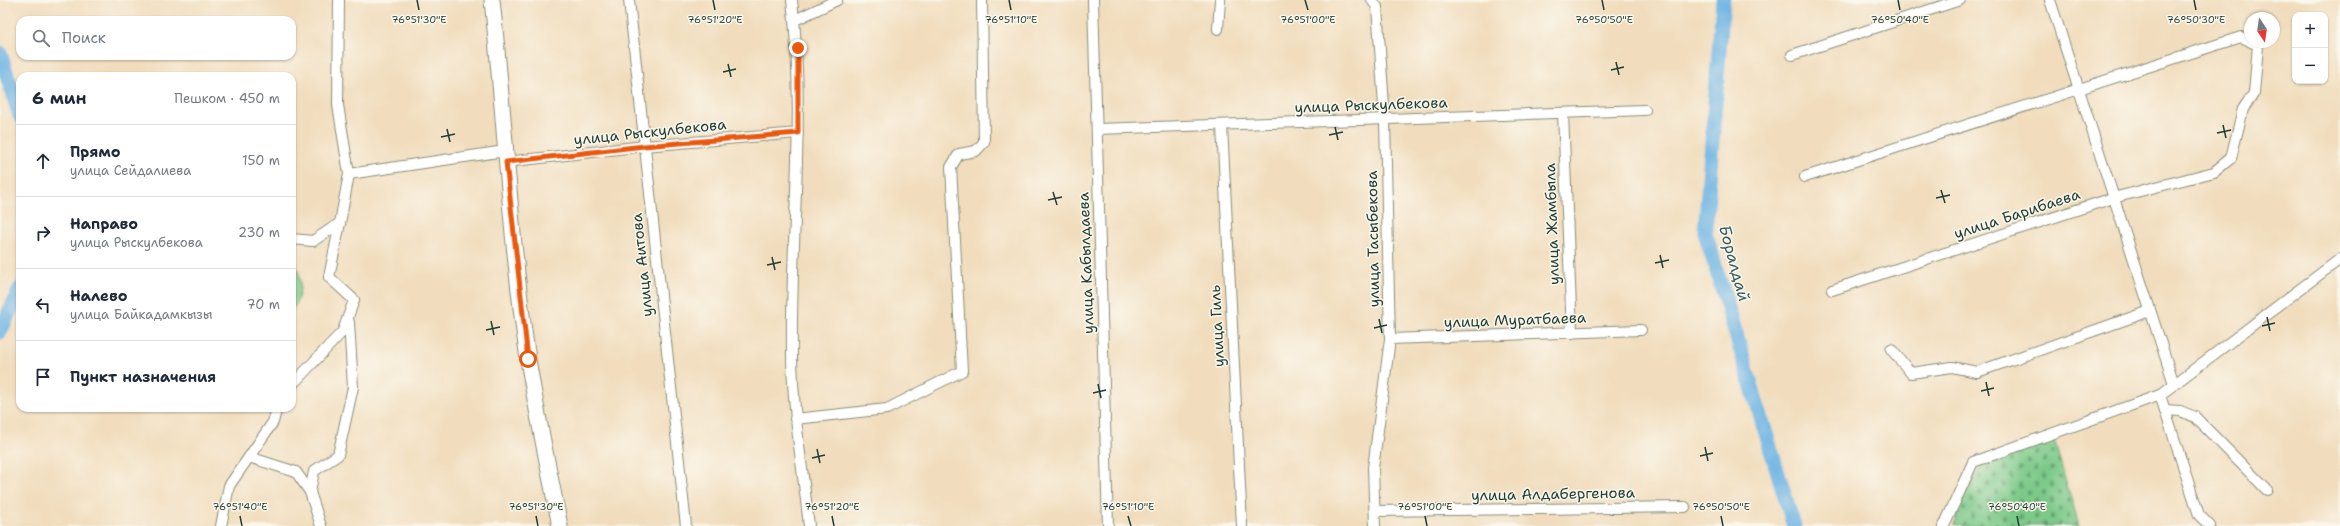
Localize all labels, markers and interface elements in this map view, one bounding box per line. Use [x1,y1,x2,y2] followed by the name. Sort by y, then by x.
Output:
[2244,12,2280,48] north arrow
[2292,12,2328,84] map controls
[2292,12,2328,48] button: +
[391,13,447,26] text: 76°51'30"E
[687,13,743,26] text: 76°51'20"E
[985,13,1037,26] text: 76°51'10"E
[1280,13,1336,26] text: 76°51'00"E
[1575,13,1633,26] text: 76°50'50"E
[1871,13,1929,26] text: 76°50'40"E
[2167,13,2225,26] text: 76°50'30"E
[16,16,296,60] search box
[30,27,52,49] icon: search
[62,28,106,48] text: Поиск
[789,39,807,57] route end
[2292,48,2328,84] button: −
[32,87,87,109] text: 6 мин
[174,90,280,107] text: Пешком · 450 m
[1294,92,1449,118] street label: улица Рыскулбекова
[573,114,728,150] street label: улица Рыскулбекова
[70,142,120,162] text: Прямо
[32,150,54,172] icon: ahead
[242,152,280,169] text: 150 m
[70,162,191,179] text: улица Сейдалиева
[1540,162,1564,285] street label: улица Жамбыла
[1362,170,1384,308] street label: улица Тасыбекова
[1951,184,2083,244] street label: улица Барибаева
[1074,191,1098,334] street label: улица Кабылдаева
[627,212,657,318] street label: улица Аитова
[70,214,138,234] text: Направо
[32,222,54,244] icon: right
[1714,223,1755,304] water label: Боралдай
[238,224,280,241] text: 230 m
[70,234,203,251] text: улица Рыскулбекова
[1205,284,1229,368] street label: улица Гиль
[70,286,128,306] text: Налево
[32,294,54,316] icon: left
[246,296,280,313] text: 70 m
[70,306,212,323] text: улица Байкадамкызы
[1444,307,1587,332] street label: улица Муратбаева
[519,350,537,368] route start
[32,366,54,388] icon: arrive
[70,367,216,387] text: Пункт назначения
[1471,483,1636,505] street label: улица Алдабергенова
[212,500,268,513] text: 76°51'40"E
[508,500,564,513] text: 76°51'30"E
[804,500,860,513] text: 76°51'20"E
[1102,500,1154,513] text: 76°51'10"E
[1397,500,1453,513] text: 76°51'00"E
[1692,500,1750,513] text: 76°50'50"E
[1988,500,2046,513] text: 76°50'40"E

